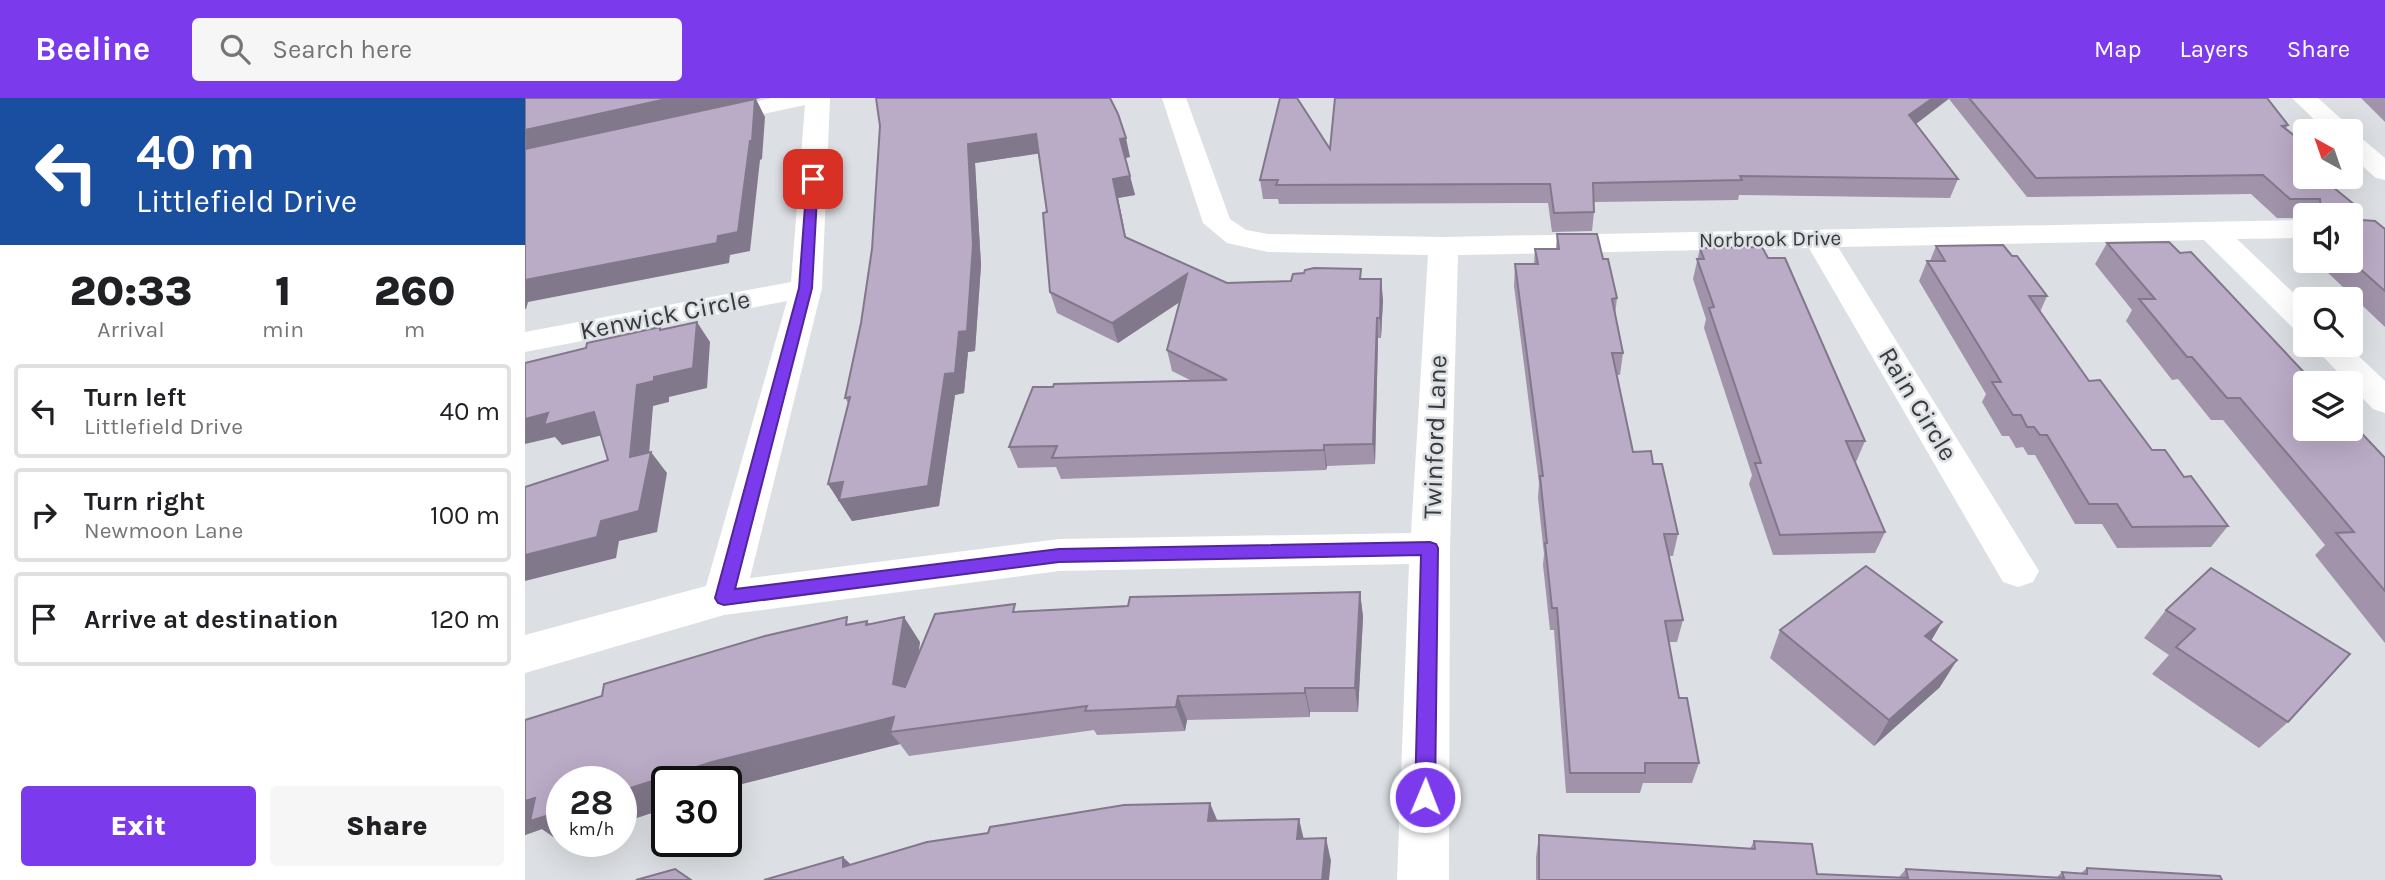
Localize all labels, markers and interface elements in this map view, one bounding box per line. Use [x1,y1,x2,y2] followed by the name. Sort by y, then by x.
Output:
[192,18,682,81] search box
[35,30,150,68] text: Beeline
[216,30,254,68] icon: search
[272,34,412,65] text: Search here
[2094,35,2142,63] text: Map
[2180,35,2249,63] text: Layers
[2287,35,2350,63] text: Share
[2293,119,2363,189] north arrow
[2293,119,2363,441] map controls
[136,124,255,181] text: 40 m
[21,126,112,217] icon: left
[783,149,843,209] pin
[794,160,832,198] icon: arrive
[136,183,357,220] text: Littlefield Drive
[2293,203,2363,273] button: sound
[1699,226,1841,252] street label: Norbrook Drive
[69,266,192,316] text: 20:33
[275,266,291,316] text: 1
[374,266,455,316] text: 260
[577,283,753,347] street label: Kenwick Circle
[2293,287,2363,357] button: search
[97,316,165,343] text: Arrival
[262,316,304,343] text: min
[404,316,425,343] text: m
[1872,342,1964,466] street label: Rain Circle
[1417,354,1453,520] street label: Twinford Lane
[2293,371,2363,441] button: layers
[84,382,186,413] text: Turn left
[25,392,63,430] icon: left
[440,396,500,427] text: 40 m
[84,413,243,440] text: Littlefield Drive
[84,486,205,517] text: Turn right
[25,496,63,534] icon: right
[430,500,500,531] text: 100 m
[84,517,243,544] text: Newmoon Lane
[25,600,63,638] icon: arrive
[84,604,338,635] text: Arrive at destination
[430,604,500,635] text: 120 m
[1388,760,1462,834] position arrow
[651,766,742,857] speed limit sign: 30
[570,782,613,823] text: 28
[21,786,256,866] button: Exit
[270,786,504,866] button: Share
[569,818,614,840] text: km/h

